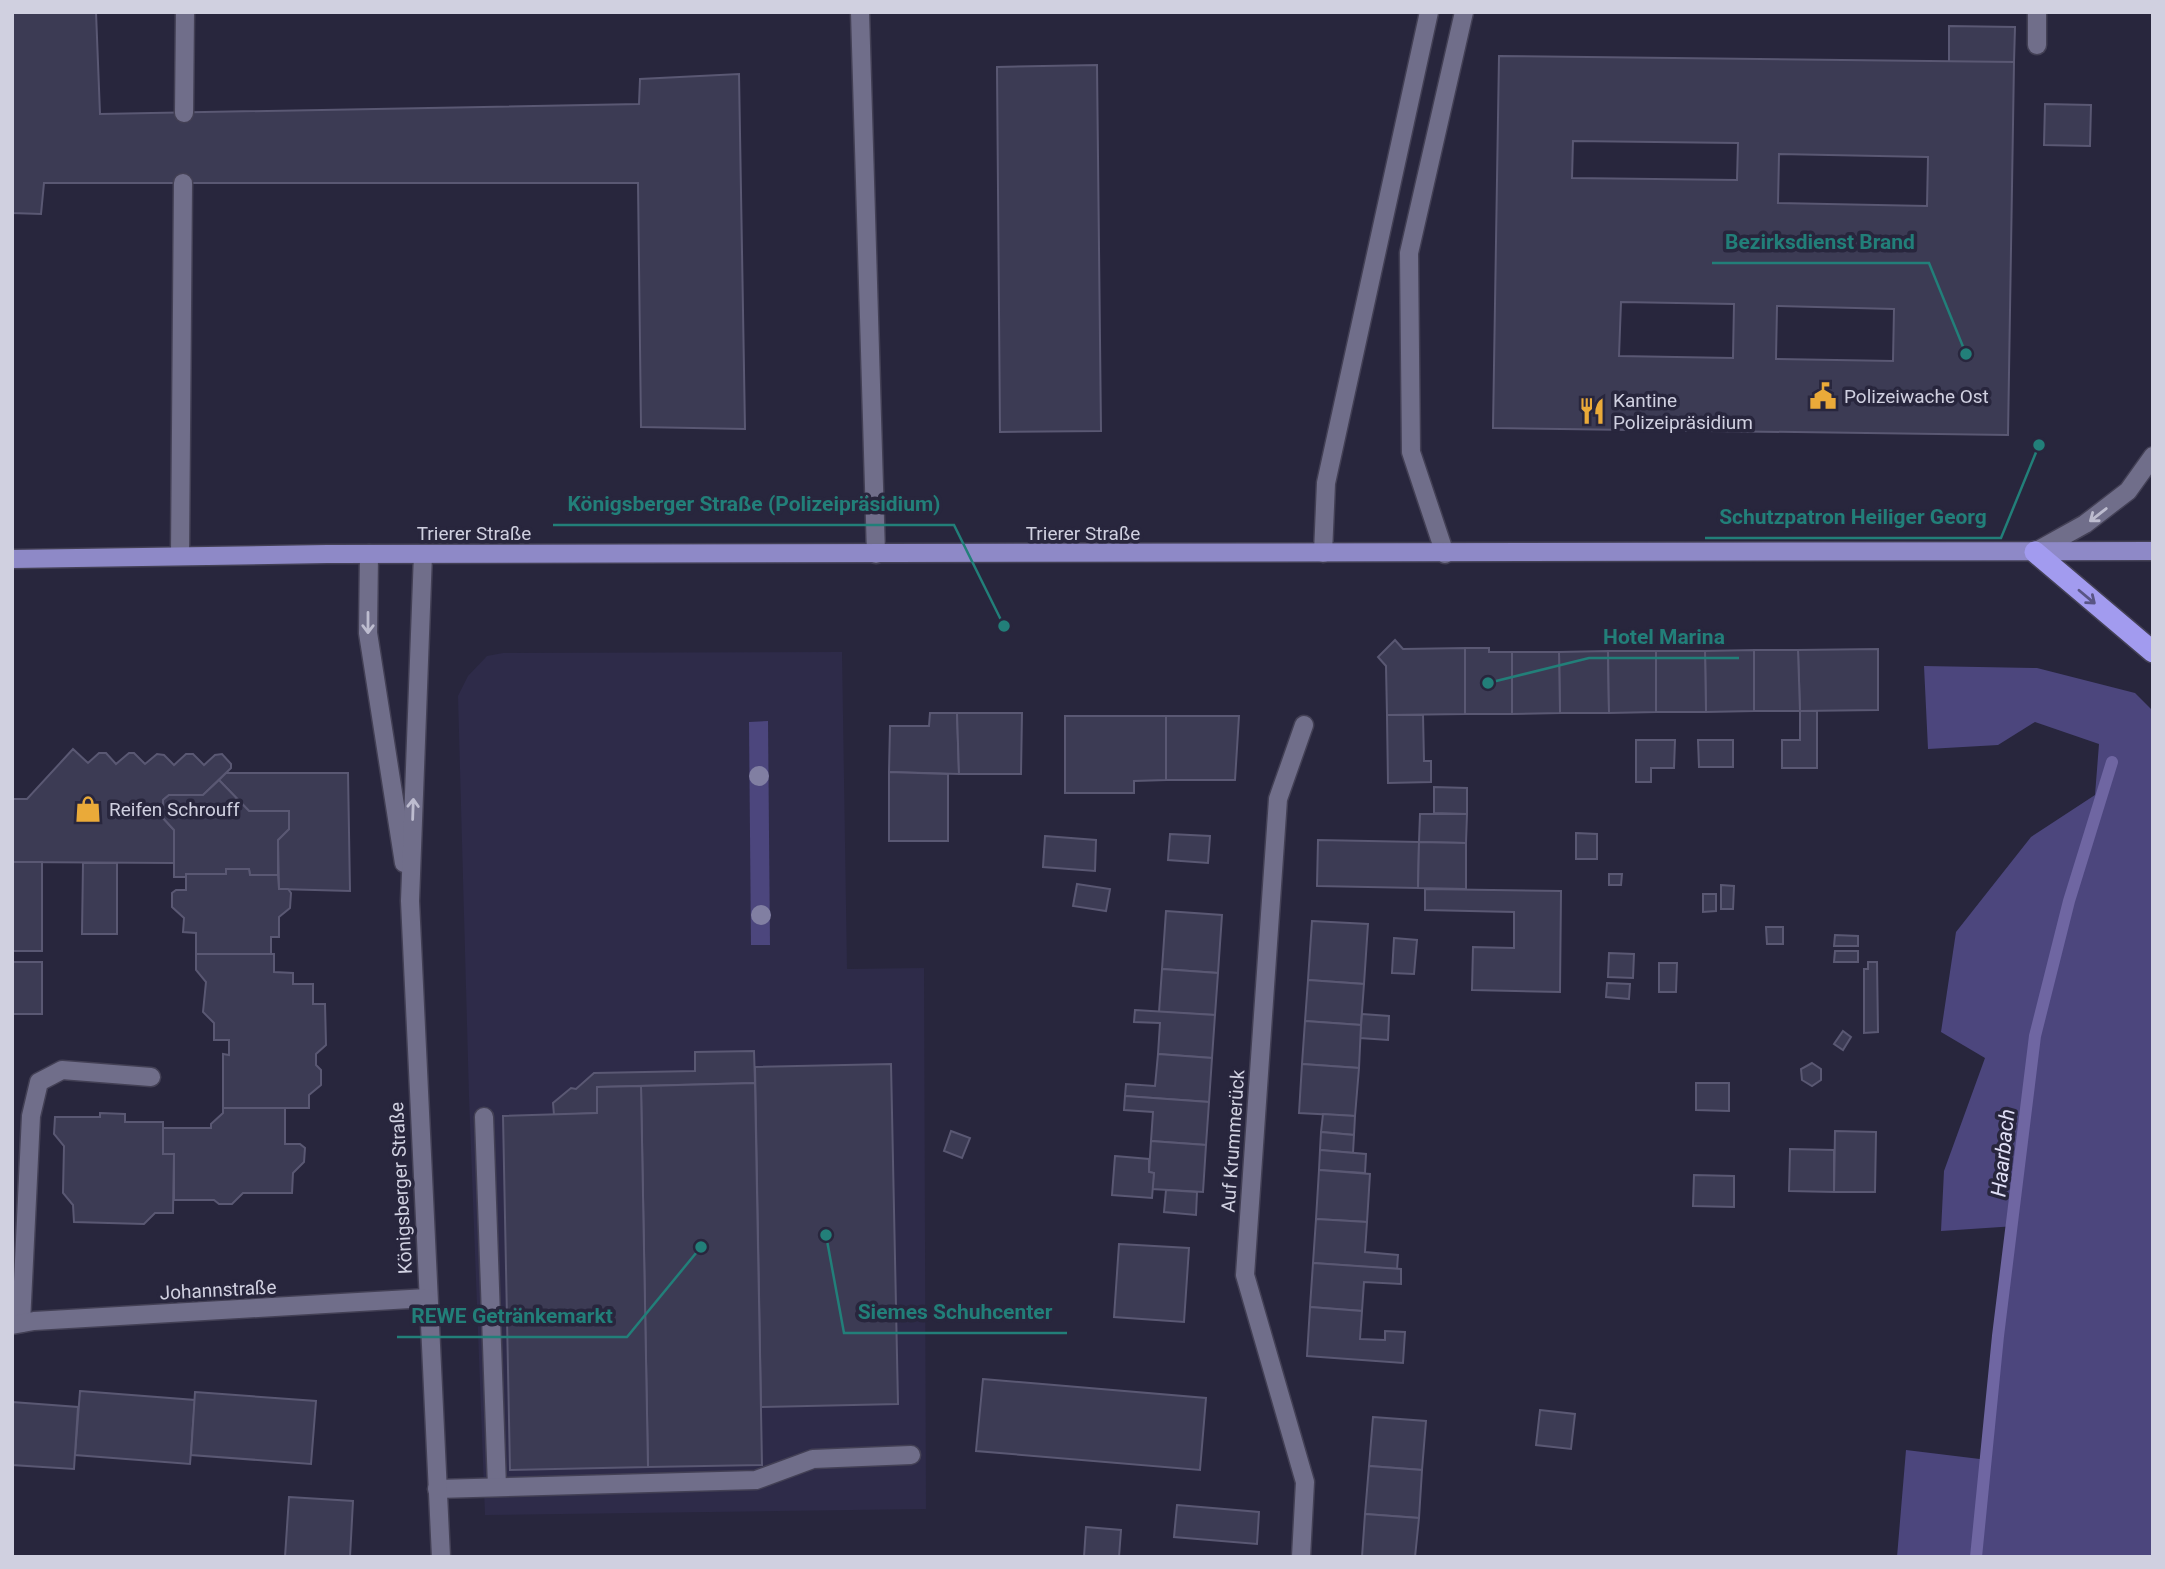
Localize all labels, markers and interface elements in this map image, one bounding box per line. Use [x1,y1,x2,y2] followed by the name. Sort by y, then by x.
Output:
[1712,221,1929,263] callout: Bezirksdienst Brand
[1725,230,1915,254] text: Bezirksdienst Brand
[1808,381,1838,411] public building icon: Polizeiwache Ost
[1844,385,1989,408] place label: Polizeiwache Ost
[1613,389,1753,434] place label: Kantine Polizeipräsidium
[1577,396,1607,426] restaurant icon: Kantine Polizeipräsidium
[553,483,954,525] callout: Königsberger Straße (Polizeipräsidium)
[568,492,940,516] text: Königsberger Straße (Polizeipräsidium)
[1705,496,2001,538] callout: Schutzpatron Heiliger Georg
[1719,505,1987,529] text: Schutzpatron Heiliger Georg
[2089,507,2107,522] one-way arrow
[417,522,531,545] street label: Trierer Straße
[1026,522,1140,545] street label: Trierer Straße
[2078,589,2096,604] one-way arrow
[361,611,375,634] one-way arrow
[1589,616,1739,658] callout: Hotel Marina
[1603,625,1725,649] text: Hotel Marina
[73,794,103,824] shop icon: Reifen Schrouff
[407,797,420,820] one-way arrow
[109,798,240,821] place label: Reifen Schrouff
[1217,1069,1249,1213] street label: Auf Krummerück
[385,1101,417,1275] street label: Königsberger Straße
[1986,1108,2020,1198] water label: Haarbach
[159,1275,277,1305] street label: Johannstraße
[844,1291,1067,1333] callout: Siemes Schuhcenter
[397,1295,627,1337] callout: REWE Getränkemarkt
[858,1300,1053,1324] text: Siemes Schuhcenter
[411,1304,613,1328] text: REWE Getränkemarkt

